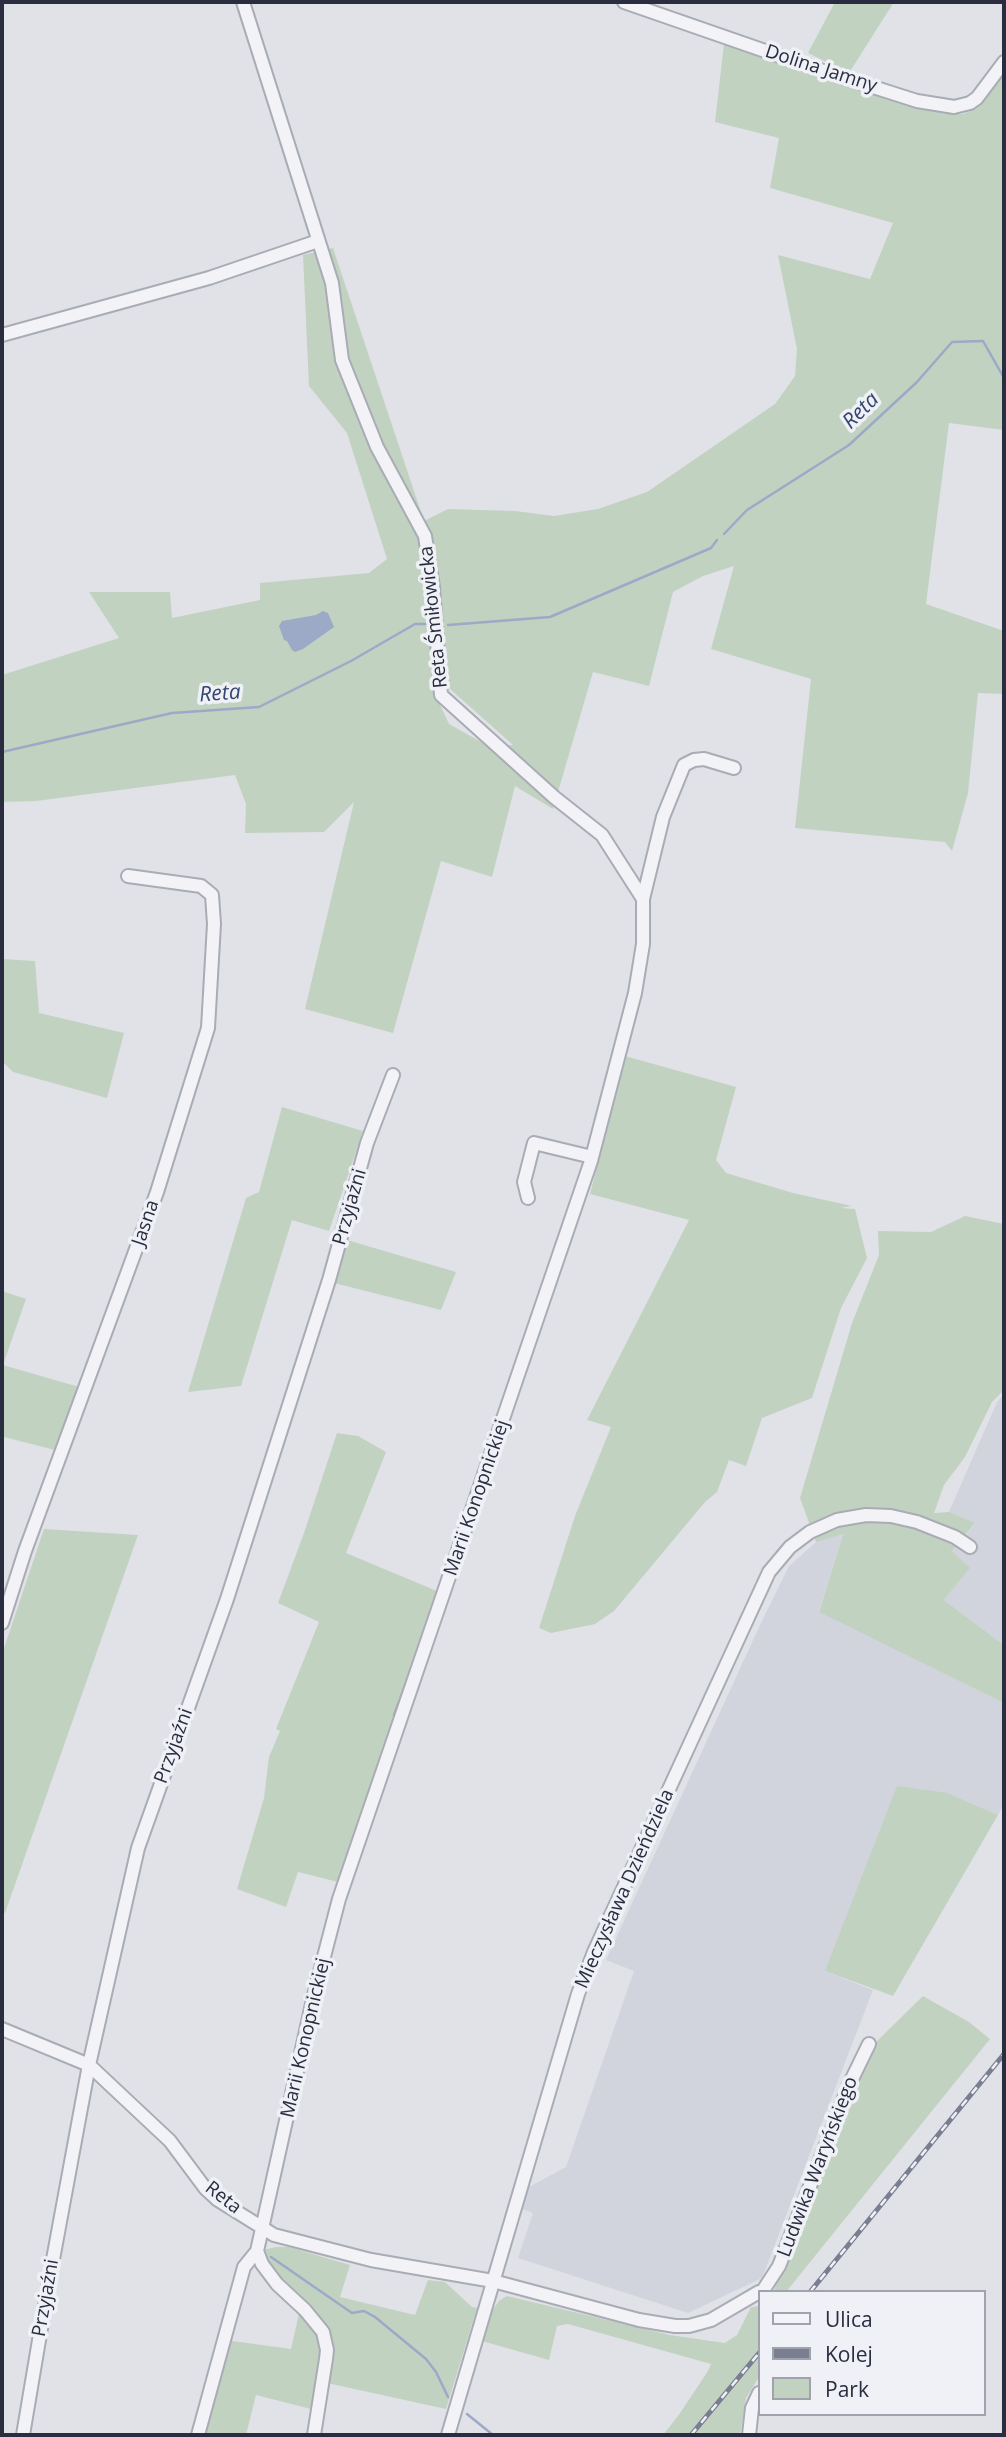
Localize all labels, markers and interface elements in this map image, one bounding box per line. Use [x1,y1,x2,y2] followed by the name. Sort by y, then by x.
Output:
[762,40,880,98] street label: Dolina Jamny
[838,388,884,434] water label: Reta
[415,545,453,689] street label: Reta Śmiłowicka
[199,680,241,708] water label: Reta
[328,1166,372,1248] street label: Przyjaźni
[128,1197,164,1249] street label: Jasna
[440,1417,514,1579] street label: Marii Konopnickiej
[150,1705,198,1787] street label: Przyjaźni
[571,1786,679,1992] street label: Mieczysława Dzieńdziela
[277,1956,335,2120] street label: Marii Konopnickiej
[773,2074,863,2260] street label: Ludwika Waryńskiego
[200,2177,246,2219] street label: Reta
[28,2257,64,2339] street label: Przyjaźni
[758,2290,985,2416] legend
[825,2305,873,2333] text: Ulica
[825,2340,873,2368] text: Kolej
[825,2375,869,2403] text: Park

